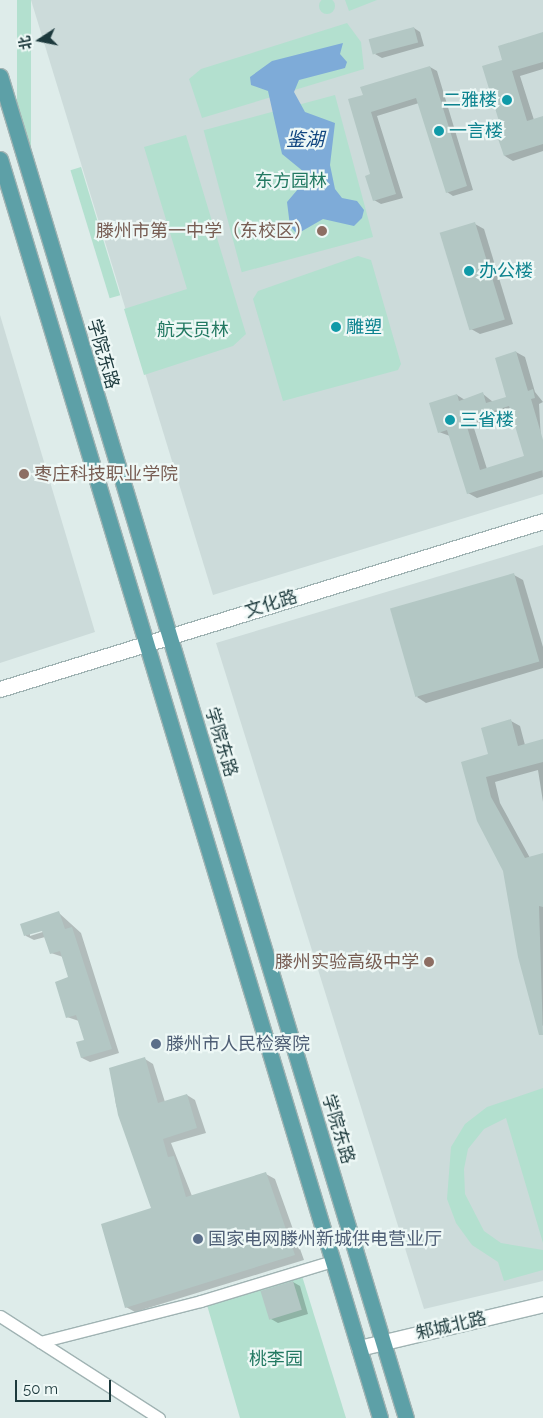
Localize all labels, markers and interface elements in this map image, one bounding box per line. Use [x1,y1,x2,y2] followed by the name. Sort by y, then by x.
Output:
[15,15,65,65] north arrow
[16,34,34,51] text: 北
[443,89,497,111] place label: 二雅楼
[501,94,513,106] marker: 二雅楼
[449,120,503,142] place label: 一言楼
[433,125,445,137] marker: 一言楼
[286,129,324,151] water label: 鉴湖
[255,170,327,192] park label: 东方园林
[96,220,312,242] place label: 滕州市第一中学（东校区）
[316,225,328,237] marker: 滕州市第一中学（东校区）
[479,260,533,282] place label: 办公楼
[463,265,475,277] marker: 办公楼
[83,316,123,392] street label: 学院东路
[346,316,382,338] place label: 雕塑
[157,319,229,341] park label: 航天员林
[330,321,342,333] marker: 雕塑
[460,409,514,431] place label: 三省楼
[444,414,456,426] marker: 三省楼
[34,463,178,485] place label: 枣庄科技职业学院
[18,468,30,480] marker: 枣庄科技职业学院
[242,586,300,622] street label: 文化路
[200,704,242,780] street label: 学院东路
[275,951,419,973] place label: 滕州实验高级中学
[423,956,435,968] marker: 滕州实验高级中学
[166,1033,310,1055] place label: 滕州市人民检察院
[150,1038,162,1050] marker: 滕州市人民检察院
[317,1091,359,1167] street label: 学院东路
[208,1228,442,1250] place label: 国家电网滕州新城供电营业厅
[192,1233,204,1245] marker: 国家电网滕州新城供电营业厅
[413,1307,489,1345] street label: 邾城北路
[249,1348,303,1370] park label: 桃李园
[18,1370,114,1402] scale bar
[23,1380,58,1398] text: 50 m

